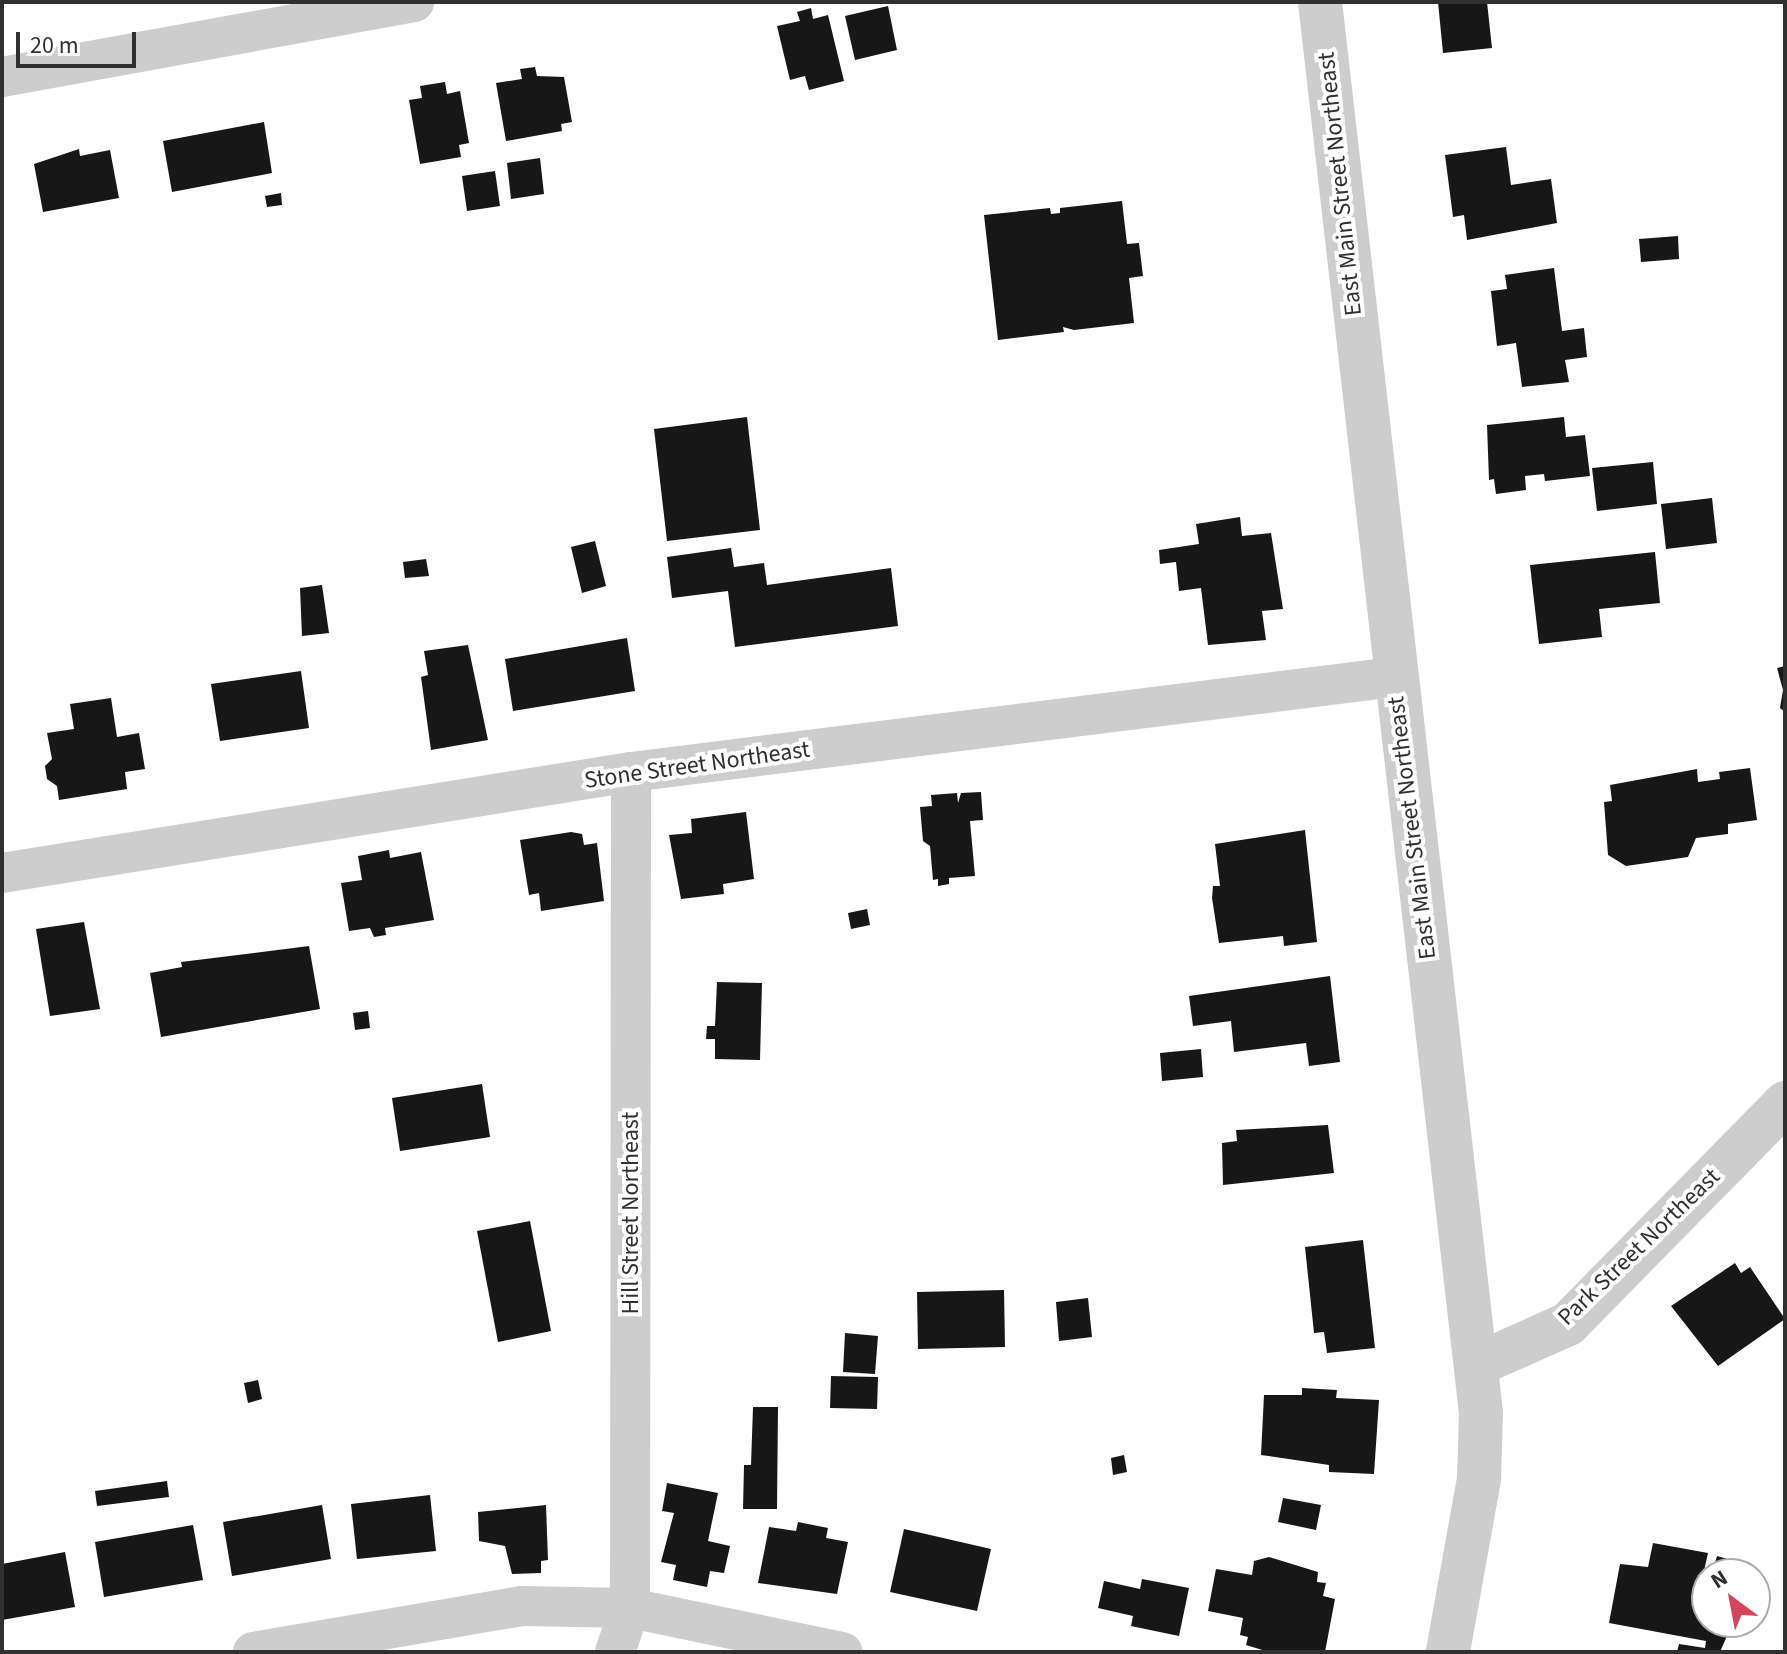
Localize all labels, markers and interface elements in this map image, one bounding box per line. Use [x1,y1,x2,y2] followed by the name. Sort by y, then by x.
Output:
[20,16,140,66] scale bar
[30,28,79,63] text: 20 m
[1312,51,1368,317] street label: East Main Street Northeast
[1382,695,1442,961] street label: East Main Street Northeast
[583,735,811,795] street label: Stone Street Northeast
[617,1112,645,1314] street label: Hill Street Northeast
[1552,1162,1726,1332] street label: Park Street Northeast
[1691,1558,1771,1638] north arrow
[1705,1562,1734,1597] text: N

